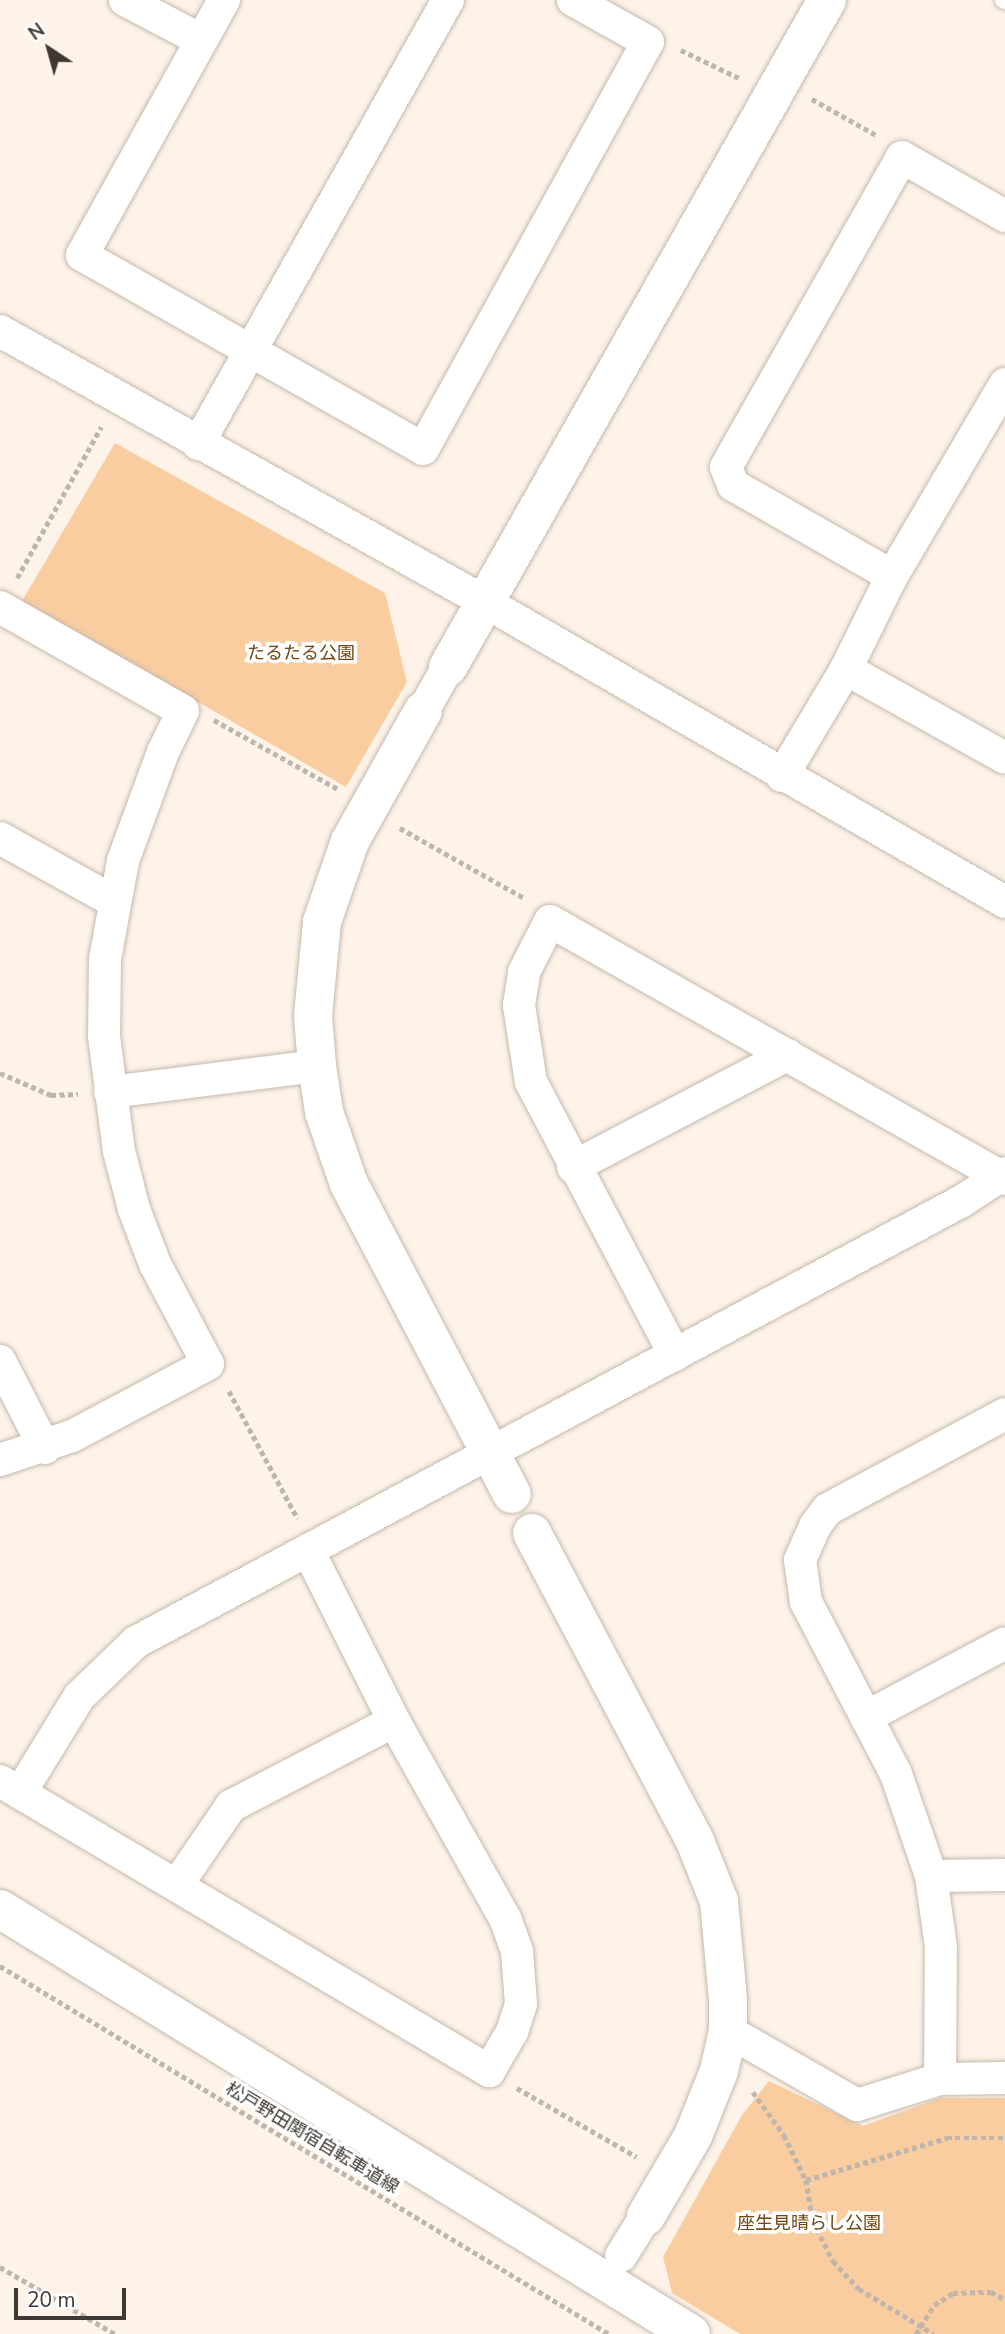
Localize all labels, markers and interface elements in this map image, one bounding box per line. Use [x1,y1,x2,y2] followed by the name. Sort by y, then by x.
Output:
[14,14,84,84] north arrow
[23,17,50,47] text: N
[247,642,355,664] park label: たるたる公園
[222,2078,402,2198] street label: 松戸野田関宿自転車道線
[737,2212,881,2234] park label: 座生見晴らし公園
[18,2274,130,2318] scale bar
[27,2286,76,2314] text: 20 m

